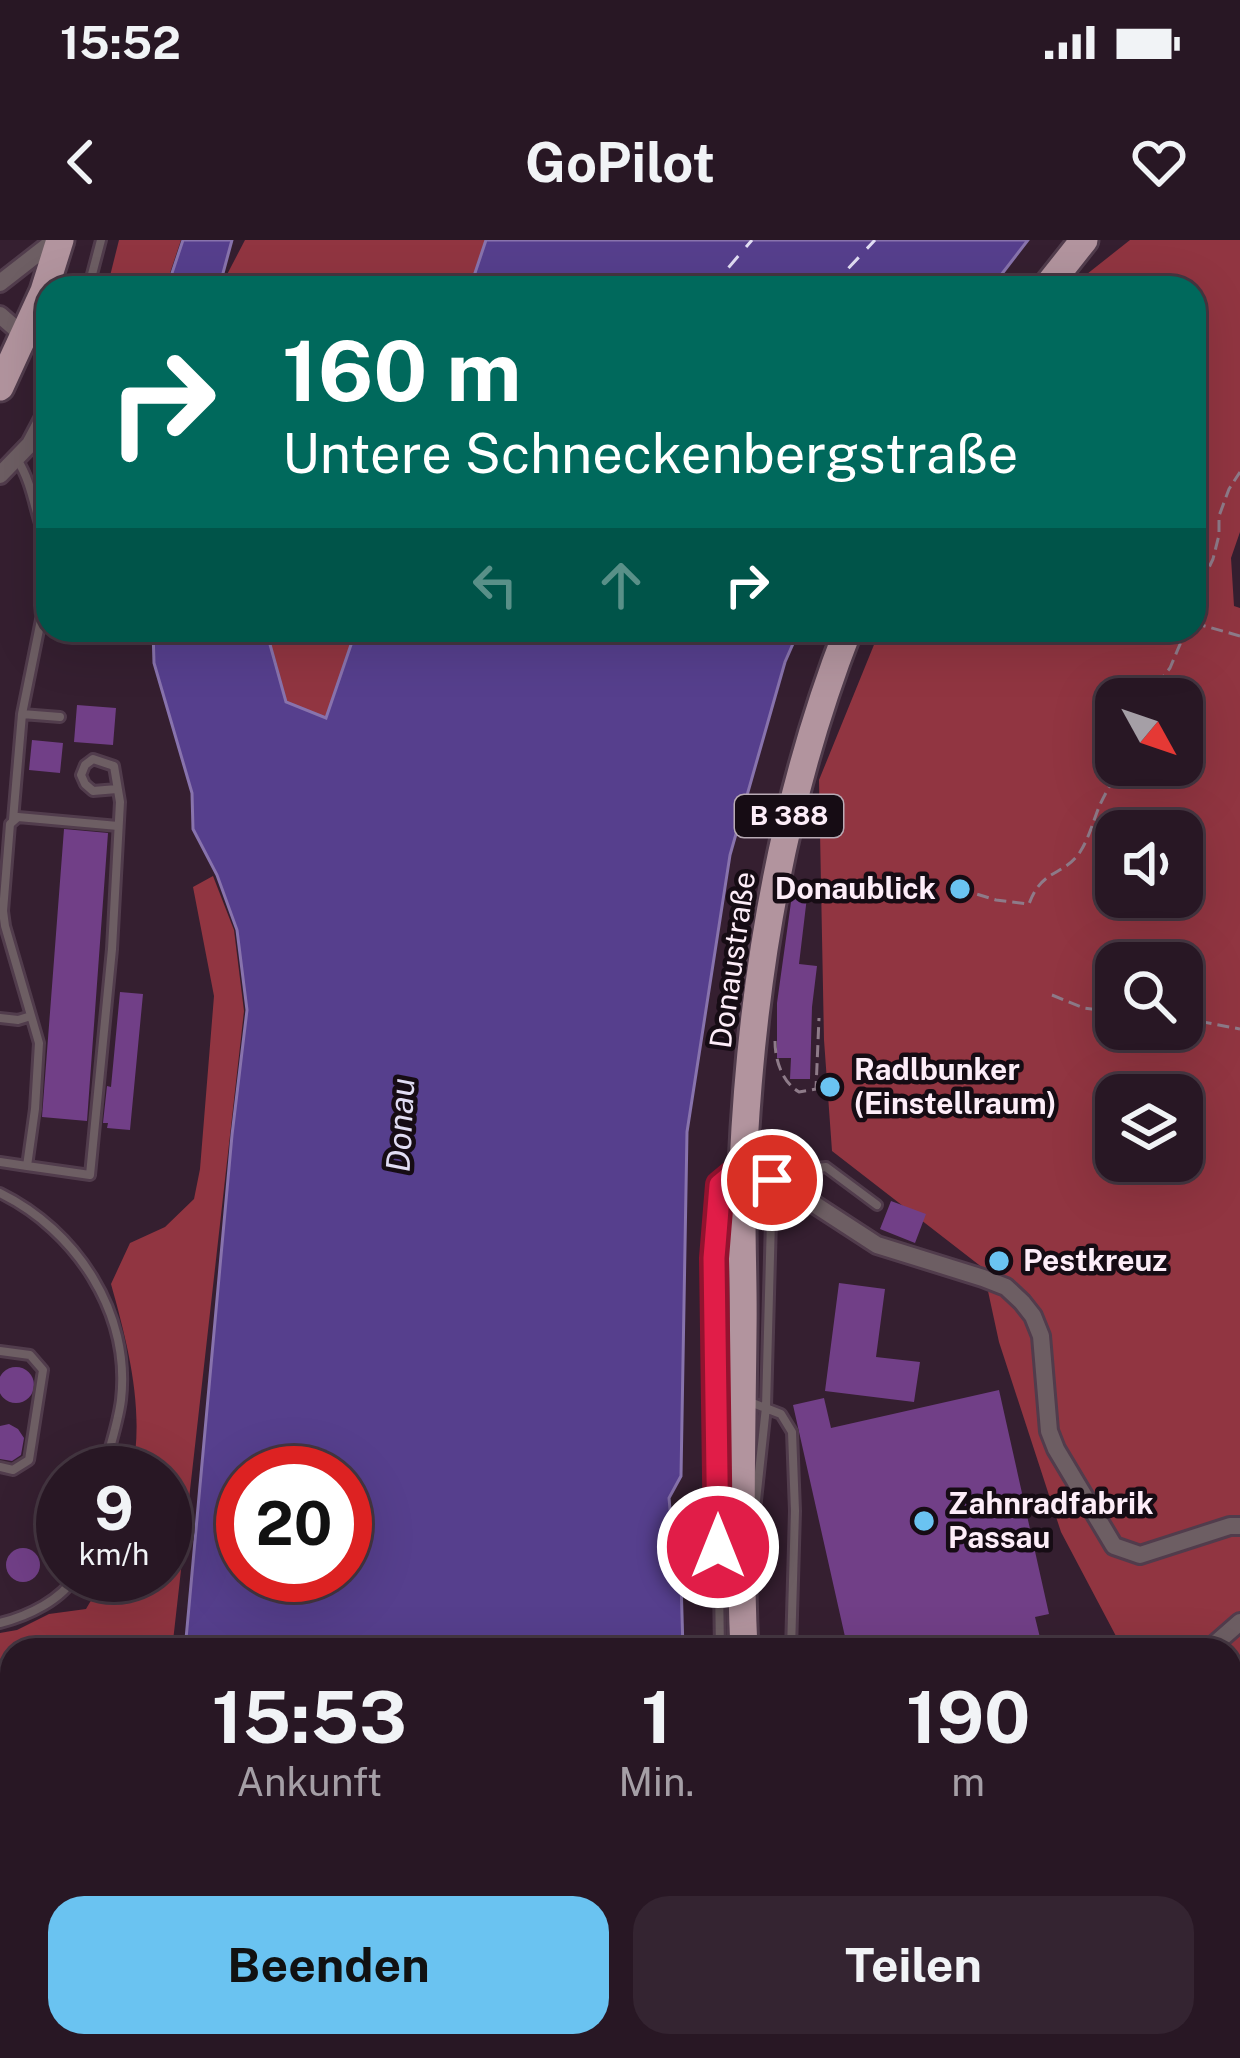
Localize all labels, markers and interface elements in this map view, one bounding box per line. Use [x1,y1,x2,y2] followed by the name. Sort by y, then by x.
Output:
[60,16,181,69] text: 15:52
[48,129,114,195] icon: back
[1126,129,1192,195] icon: heart
[525,131,715,194] text: GoPilot
[282,321,521,420] text: 160 m
[84,324,240,480] icon: right
[282,422,1018,485] text: Untere Schneckenbergstraße
[462,552,528,618] icon: left
[588,552,654,618] icon: ahead
[714,552,780,618] icon: right
[1095,678,1203,786] north arrow
[1095,678,1203,1182] map controls
[735,795,843,837] road number: B 388
[1095,810,1203,918] button: sound
[702,869,762,1050] street label: Donaustraße
[775,870,936,906] place label: Donaublick
[947,876,973,902] marker: Donaublick
[1095,942,1203,1050] button: search
[854,1051,1057,1121] place label: Radlbunker (Einstellraum)
[817,1074,843,1100] marker: Radlbunker (Einstellraum)
[1095,1074,1203,1182] button: layers
[379,1077,421,1173] water label: Donau
[721,1129,823,1231] pin
[739,1147,805,1213] icon: arrive
[1023,1242,1167,1278] place label: Pestkreuz
[986,1248,1012,1274] marker: Pestkreuz
[216,1446,372,1602] speed limit sign: 20
[94,1473,134,1544] text: 9
[655,1484,781,1610] position arrow
[948,1485,1154,1555] place label: Zahnradfabrik Passau
[911,1508,937,1534] marker: Zahnradfabrik Passau
[79,1536,149,1572] text: km/h
[212,1675,407,1759] text: 15:53
[641,1675,672,1759] text: 1
[906,1675,1030,1759] text: 190
[236,1759,382,1805] text: Ankunft
[619,1759,694,1805] text: Min.
[951,1759,985,1805] text: m
[48,1896,609,2034] button: Beenden
[633,1896,1194,2034] button: Teilen

